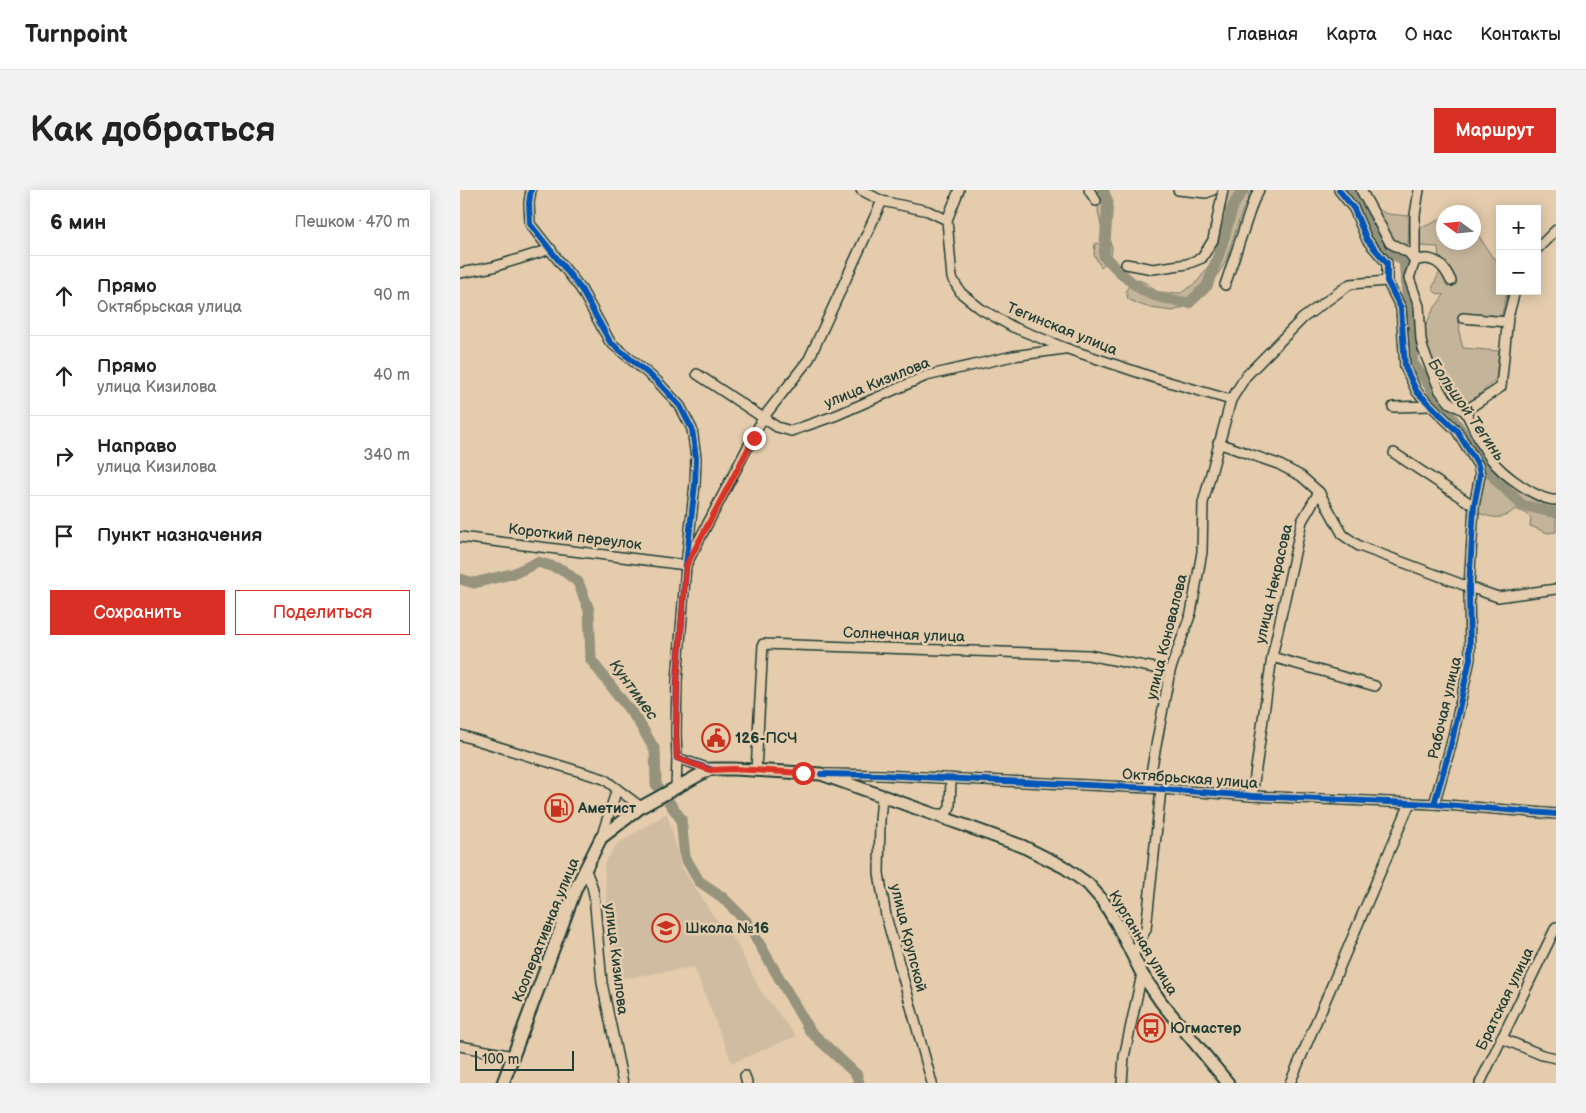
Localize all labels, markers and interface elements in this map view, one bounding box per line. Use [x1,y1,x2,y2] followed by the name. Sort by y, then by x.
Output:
[25,20,128,49] text: Turnpoint
[1227,24,1298,45] text: Главная
[1326,24,1377,45] text: Карта
[1405,24,1452,45] text: О нас
[1480,24,1561,45] text: Контакты
[1434,108,1556,153] button: Маршрут
[30,109,276,152] text: Как добраться
[1436,205,1481,250] north arrow
[1496,205,1541,295] map controls
[1496,205,1541,250] button: +
[50,210,106,235] text: 6 мин
[295,213,410,232] text: Пешком · 470 m
[1496,250,1541,295] button: −
[97,275,157,298] text: Прямо
[50,282,78,310] icon: ahead
[374,286,410,305] text: 90 m
[97,298,242,317] text: Октябрьская улица
[1004,298,1120,360] street label: Тегинская улица
[821,353,933,413] street label: улица Кизилова
[97,355,157,378] text: Прямо
[1424,355,1509,465] water label: Большой Тегинь
[50,362,78,390] icon: ahead
[373,366,410,385] text: 40 m
[97,378,217,397] text: улица Кизилова
[743,427,766,450] route end
[97,435,177,458] text: Направо
[50,442,78,470] icon: right
[363,446,410,465] text: 340 m
[97,458,217,477] text: улица Кизилова
[507,519,643,555] street label: Короткий переулок
[50,522,78,550] icon: arrive
[1251,522,1297,646] street label: улица Некрасова
[97,524,262,547] text: Пункт назначения
[1142,572,1192,702] street label: улица Коновалова
[50,590,225,635] button: Сохранить
[235,590,410,635] button: Поделиться
[843,623,966,647] street label: Солнечная улица
[1424,655,1466,761] street label: Рабочая улица
[605,656,661,724] water label: Кунтимес
[701,723,731,753] public building icon: 126-ПСЧ
[735,729,797,748] place label: 126-ПСЧ
[792,762,815,785] route start
[1121,765,1259,793] street label: Октябрьская улица
[544,793,574,823] fuel station icon: Аметист
[577,799,637,818] place label: Аметист
[508,855,584,1005] street label: Кооперативная улица
[885,882,931,994] street label: улица Крупской
[1104,887,1182,999] street label: Курганная улица
[600,902,632,1016] street label: улица Кизилова
[651,913,681,943] school or university icon: Школа №16
[685,919,769,938] place label: Школа №16
[1472,944,1538,1054] street label: Братская улица
[1136,1013,1166,1043] bus stop icon: Югмастер
[1170,1019,1241,1038] place label: Югмастер
[475,1048,574,1071] scale bar
[482,1051,519,1068] text: 100 m

